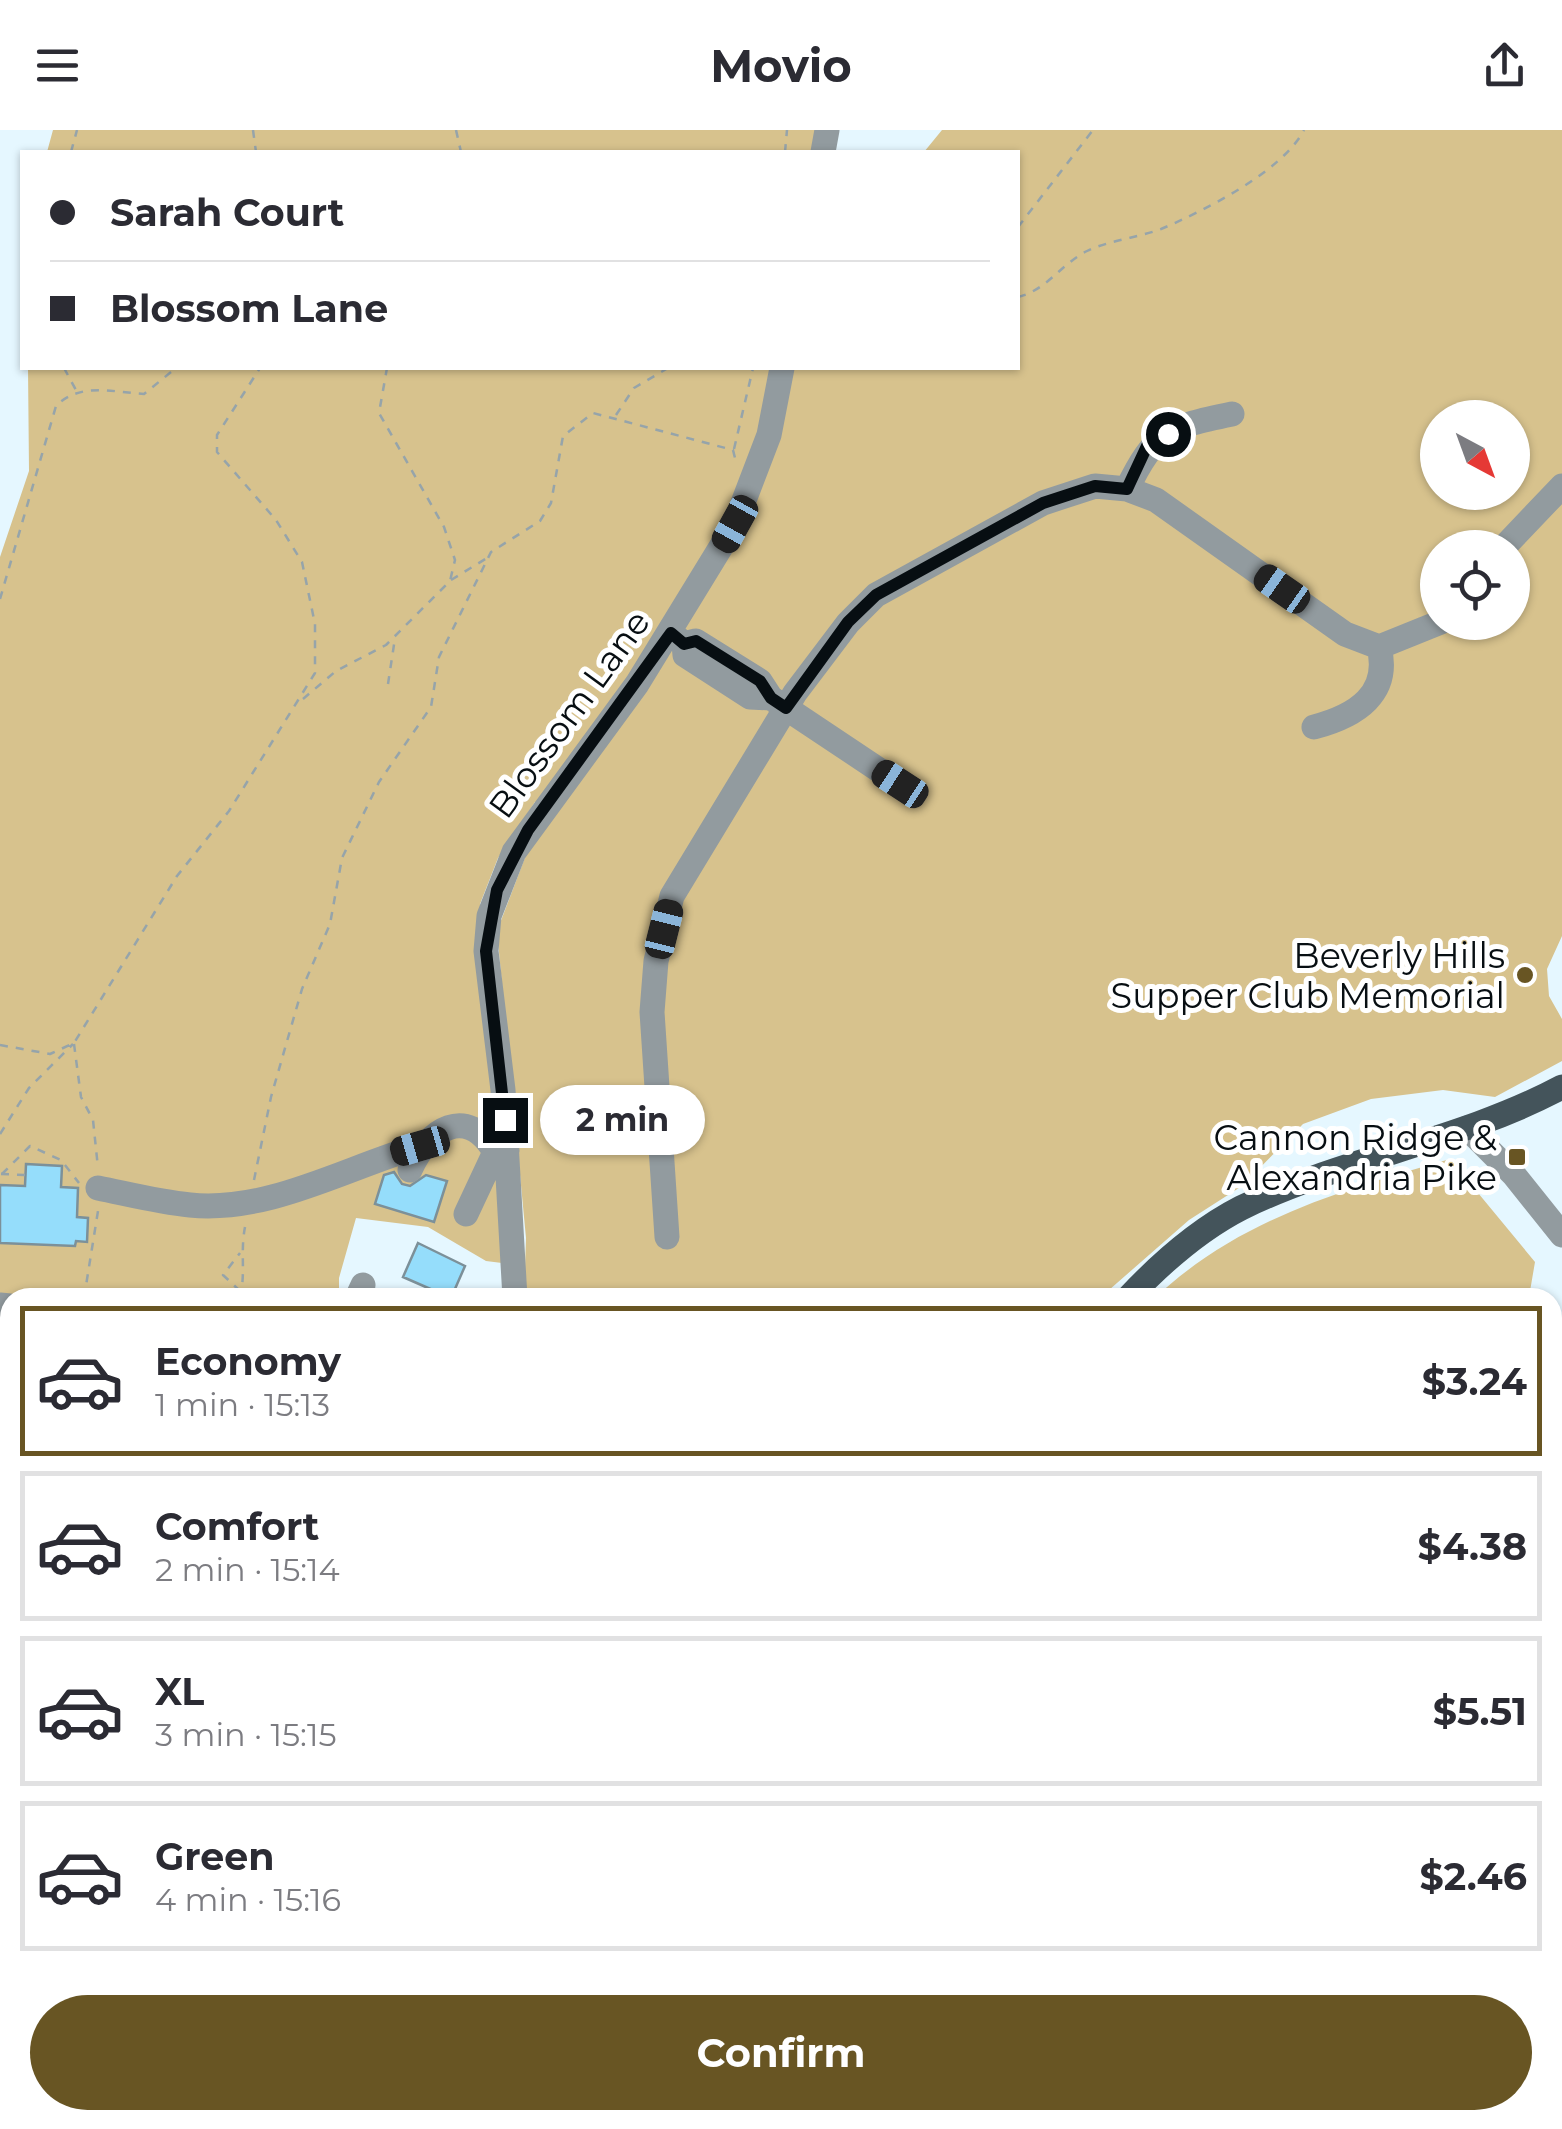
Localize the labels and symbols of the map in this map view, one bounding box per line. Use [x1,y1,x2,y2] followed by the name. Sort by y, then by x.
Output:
[1420,400,1530,510] north arrow
[1146,412,1191,457] route start
[707,490,763,558] car
[1249,560,1315,618] car
[479,602,659,826] street label: Blossom Lane
[867,755,933,813] car
[642,896,686,962] car
[1111,934,1505,1017] place label: Beverly Hills Supper Club Memorial
[1514,964,1536,986] marker: Beverly Hills Supper Club Memorial
[540,1085,705,1155] callout: 2 min
[483,1098,528,1143] route end
[1214,1116,1497,1199] place label: Cannon Ridge & Alexandria Pike
[387,1123,453,1169] car
[1506,1146,1528,1168] marker: Cannon Ridge & Alexandria Pike

